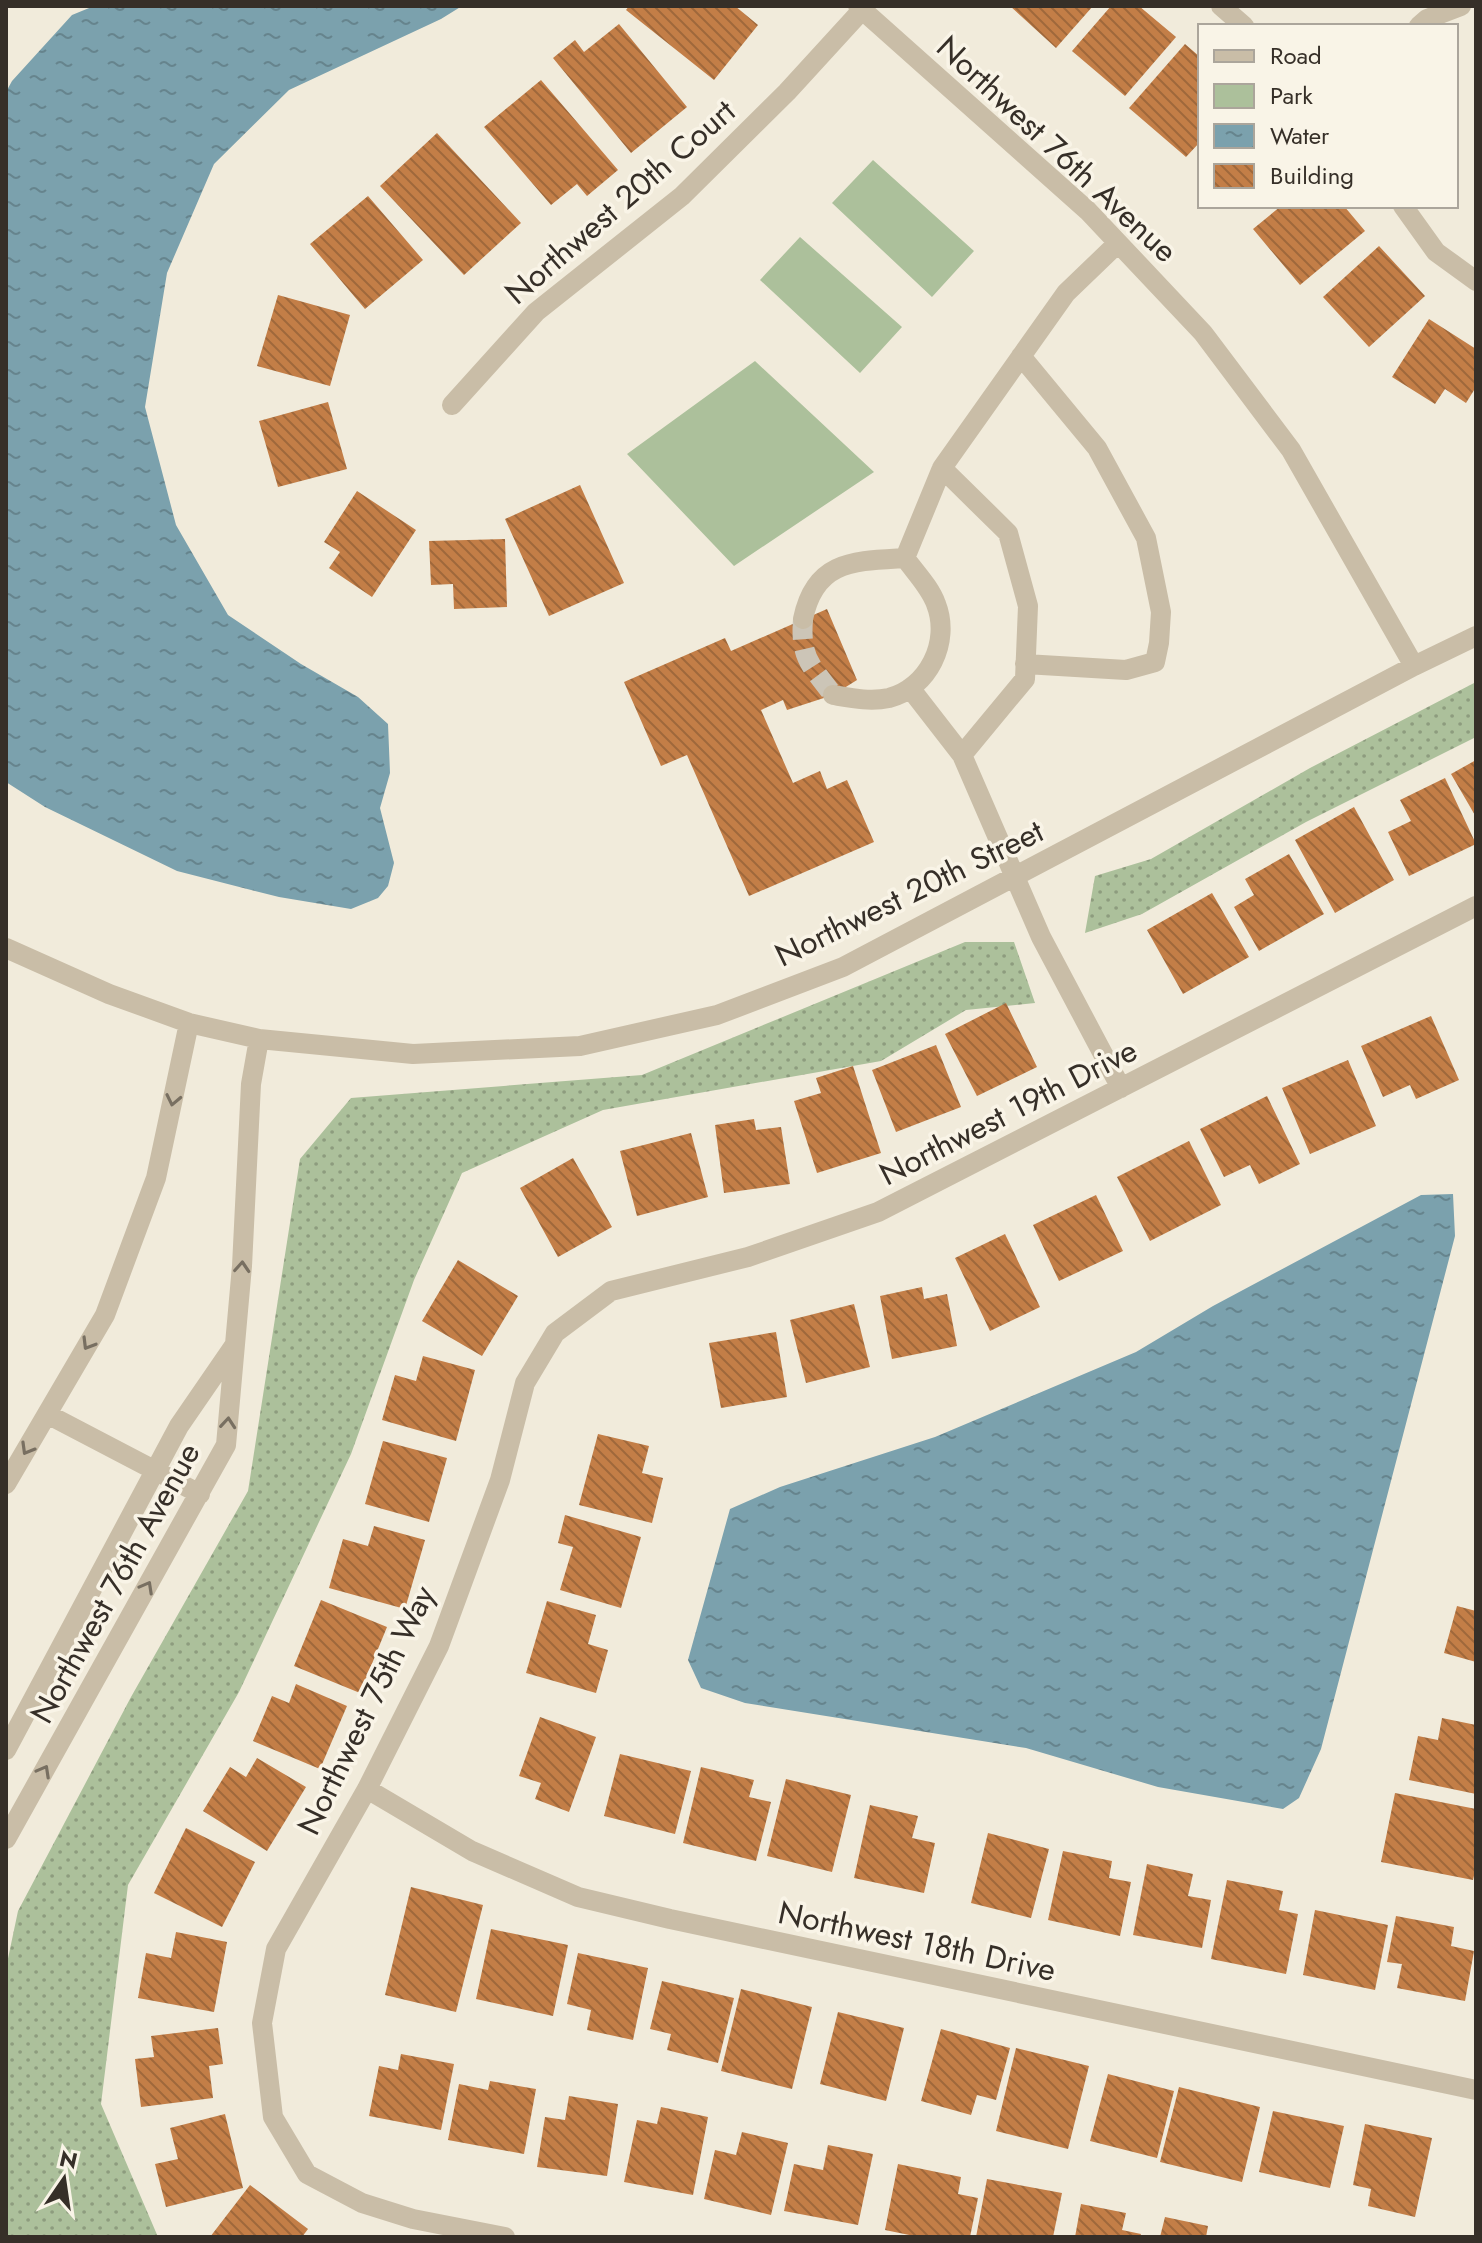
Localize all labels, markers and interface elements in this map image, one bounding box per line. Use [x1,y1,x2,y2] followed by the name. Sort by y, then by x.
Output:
[1198,24,1458,208] legend
[926,25,1188,273] street label: Northwest 76th Avenue
[1270,38,1322,73] text: Road
[1270,78,1313,113] text: Park
[495,89,745,315] street label: Northwest 20th Court
[1270,118,1330,153] text: Water
[1270,158,1354,193] text: Building
[767,808,1051,978] street label: Northwest 20th Street
[871,1027,1145,1197] street label: Northwest 19th Drive
[165,1092,182,1106] one-way arrow
[233,1260,250,1273] one-way arrow
[82,1335,98,1350] one-way arrow
[220,1416,237,1429] one-way arrow
[19,1434,211,1732] street label: Northwest 76th Avenue
[21,1440,36,1455] one-way arrow
[286,1577,447,1842] street label: Northwest 75th Way
[137,1582,153,1596] one-way arrow
[34,1765,50,1779] one-way arrow
[774,1889,1060,1993] street label: Northwest 18th Drive
[24,2139,104,2219] north arrow
[56,2142,81,2177] text: N

